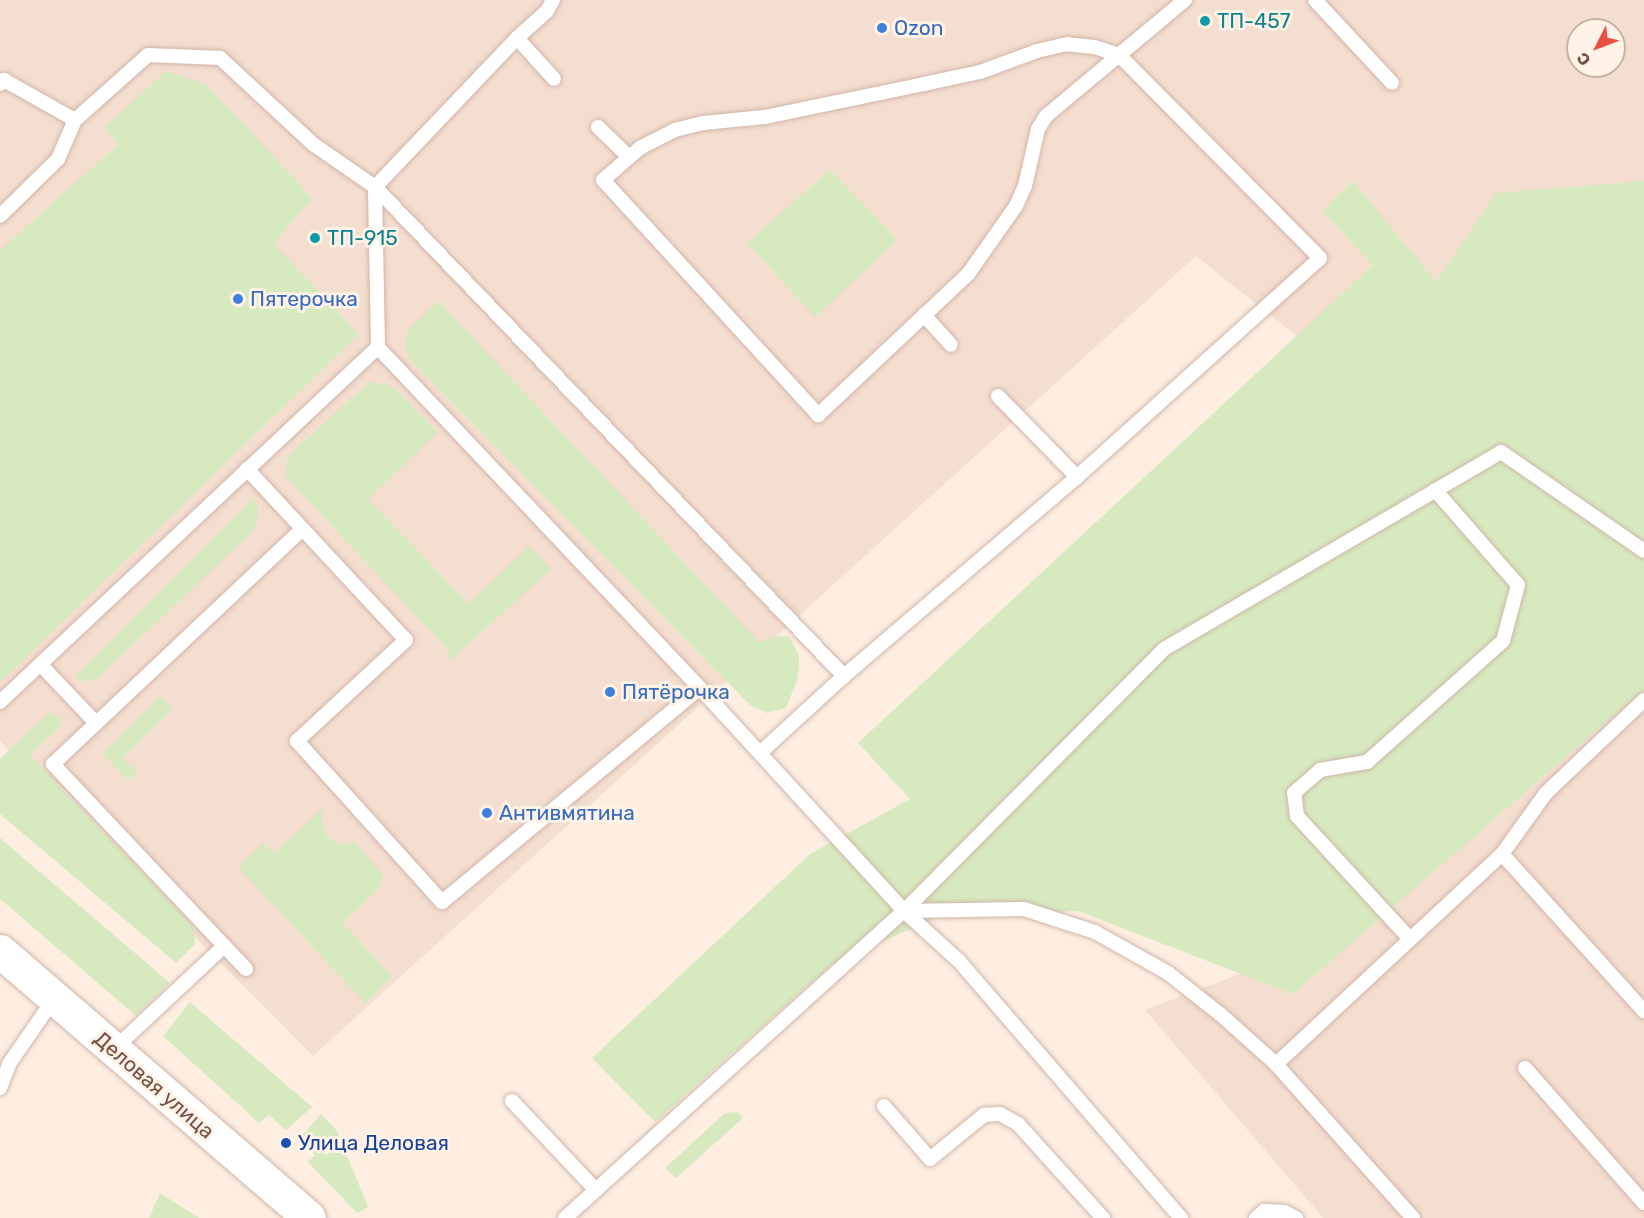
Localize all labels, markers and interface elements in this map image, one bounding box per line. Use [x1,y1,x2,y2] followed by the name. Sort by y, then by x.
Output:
[1217,8,1290,34] place label: ТП-457
[1198,14,1212,28] marker: ТП-457
[894,15,944,41] place label: Ozon
[1566,18,1626,78] north arrow
[875,21,889,35] marker: Ozon
[1573,49,1595,70] text: С
[327,225,398,251] place label: ТП-915
[308,231,322,245] marker: ТП-915
[250,286,358,312] place label: Пятерочка
[231,292,245,306] marker: Пятерочка
[622,679,730,705] place label: Пятёрочка
[603,685,617,699] marker: Пятёрочка
[499,800,635,826] place label: Антивмятина
[480,806,494,820] marker: Антивмятина
[89,1026,219,1144] street label: Деловая улица
[298,1130,449,1156] place label: Улица Деловая
[279,1136,293,1150] marker: Улица Деловая

